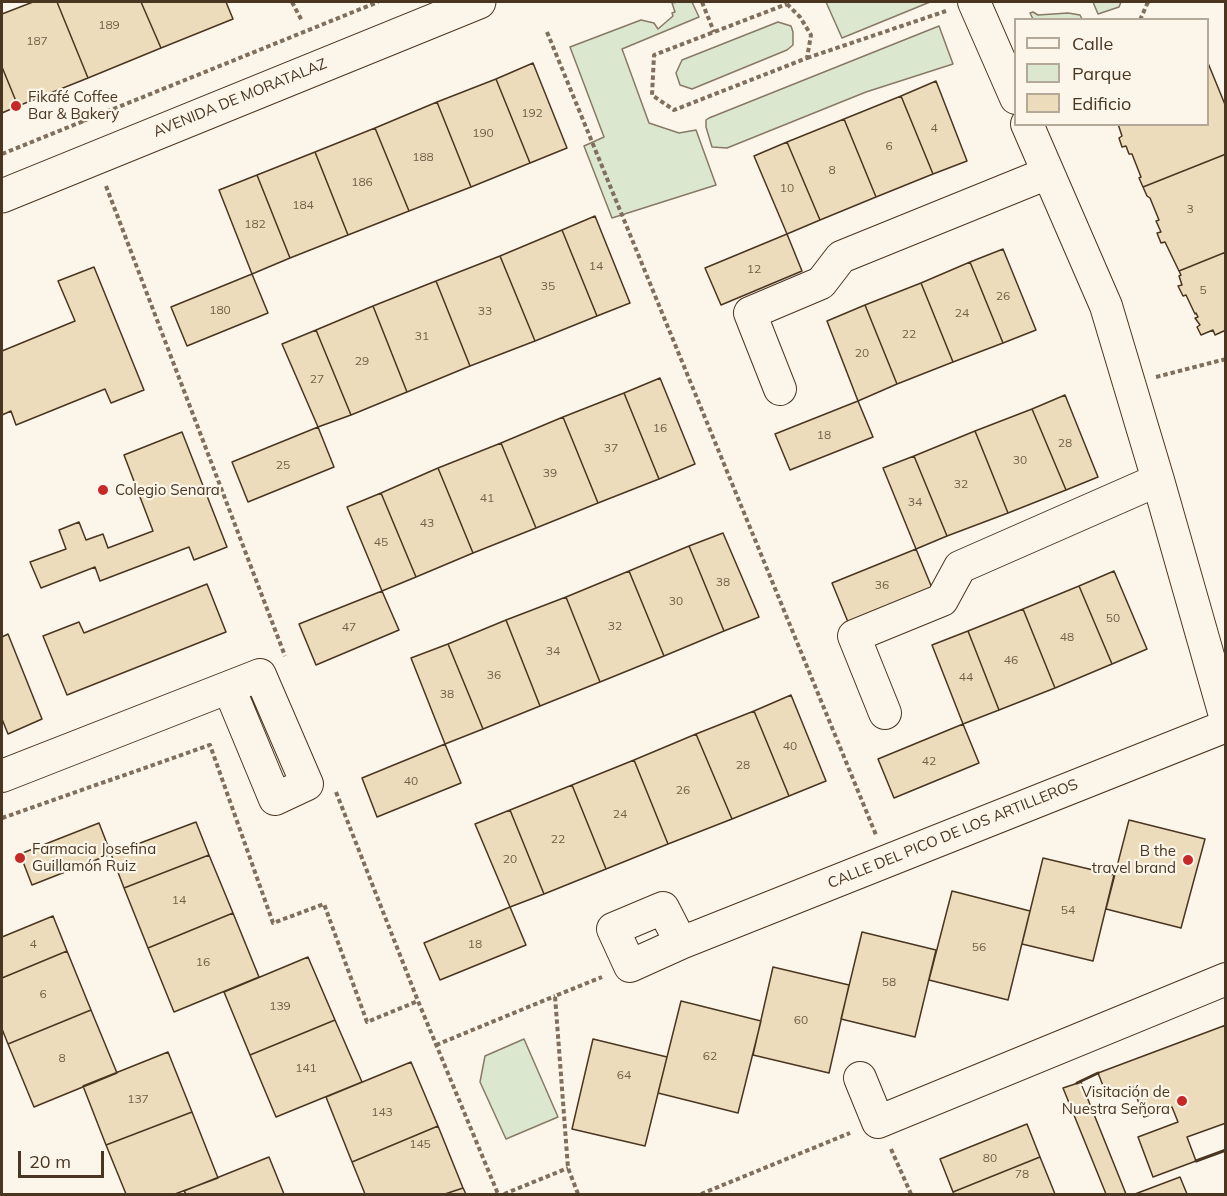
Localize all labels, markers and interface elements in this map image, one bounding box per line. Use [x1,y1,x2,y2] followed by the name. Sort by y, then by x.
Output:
[98,18,120,32] house number: 189
[1014,18,1209,126] legend
[1072,32,1113,55] text: Calle
[26,34,48,48] house number: 187
[151,55,329,141] street label: AVENIDA DE MORATALAZ
[1072,62,1131,85] text: Parque
[28,88,119,123] place label: Fikafé Coffee Bar & Bakery
[1072,92,1131,115] text: Edificio
[9,99,23,113] marker: Fikafé Coffee Bar & Bakery
[521,106,543,120] house number: 192
[930,121,938,135] house number: 4
[472,126,494,140] house number: 190
[885,139,893,153] house number: 6
[412,150,434,164] house number: 188
[828,163,836,177] house number: 8
[351,175,373,189] house number: 186
[780,181,794,195] house number: 10
[292,198,314,212] house number: 184
[1186,202,1194,216] house number: 3
[244,217,266,231] house number: 182
[589,259,603,273] house number: 14
[747,262,761,276] house number: 12
[541,279,555,293] house number: 35
[1199,283,1207,297] house number: 5
[996,289,1010,303] house number: 26
[209,303,231,317] house number: 180
[478,304,492,318] house number: 33
[955,306,969,320] house number: 24
[902,327,916,341] house number: 22
[415,329,429,343] house number: 31
[855,346,869,360] house number: 20
[355,354,369,368] house number: 29
[310,372,324,386] house number: 27
[653,421,667,435] house number: 16
[817,428,831,442] house number: 18
[1058,436,1072,450] house number: 28
[604,441,618,455] house number: 37
[1013,453,1027,467] house number: 30
[276,458,290,472] house number: 25
[543,466,557,480] house number: 39
[954,477,968,491] house number: 32
[115,481,220,499] place label: Colegio Senara
[96,483,110,497] marker: Colegio Senara
[480,491,494,505] house number: 41
[908,495,922,509] house number: 34
[420,516,434,530] house number: 43
[374,535,388,549] house number: 45
[716,575,730,589] house number: 38
[875,578,889,592] house number: 36
[669,594,683,608] house number: 30
[1106,611,1120,625] house number: 50
[608,619,622,633] house number: 32
[342,620,356,634] house number: 47
[1060,630,1074,644] house number: 48
[546,644,560,658] house number: 34
[1004,653,1018,667] house number: 46
[487,668,501,682] house number: 36
[959,670,973,684] house number: 44
[440,687,454,701] house number: 38
[783,739,797,753] house number: 40
[922,754,936,768] house number: 42
[736,758,750,772] house number: 28
[404,774,418,788] house number: 40
[825,775,1081,893] street label: CALLE DEL PICO DE LOS ARTILLEROS
[676,783,690,797] house number: 26
[613,807,627,821] house number: 24
[551,832,565,846] house number: 22
[32,840,156,875] place label: Farmacia Josefina Guillamón Ruiz
[1092,842,1176,877] place label: B the travel brand
[13,851,27,865] marker: Farmacia Josefina Guillamón Ruiz
[503,852,517,866] house number: 20
[1181,853,1195,867] marker: B the travel brand
[172,893,186,907] house number: 14
[1061,903,1075,917] house number: 54
[29,937,37,951] house number: 4
[468,937,482,951] house number: 18
[972,940,986,954] house number: 56
[196,955,210,969] house number: 16
[882,975,896,989] house number: 58
[39,987,47,1001] house number: 6
[269,999,291,1013] house number: 139
[794,1013,808,1027] house number: 60
[703,1049,717,1063] house number: 62
[58,1051,66,1065] house number: 8
[295,1061,317,1075] house number: 141
[617,1068,631,1082] house number: 64
[1062,1083,1170,1118] place label: Visitación de Nuestra Señora
[127,1092,149,1106] house number: 137
[1175,1094,1189,1108] marker: Visitación de Nuestra Señora
[371,1105,393,1119] house number: 143
[409,1137,431,1151] house number: 145
[21,1139,106,1177] scale bar
[29,1150,71,1173] text: 20 m
[983,1151,997,1165] house number: 80
[1015,1167,1029,1181] house number: 78

